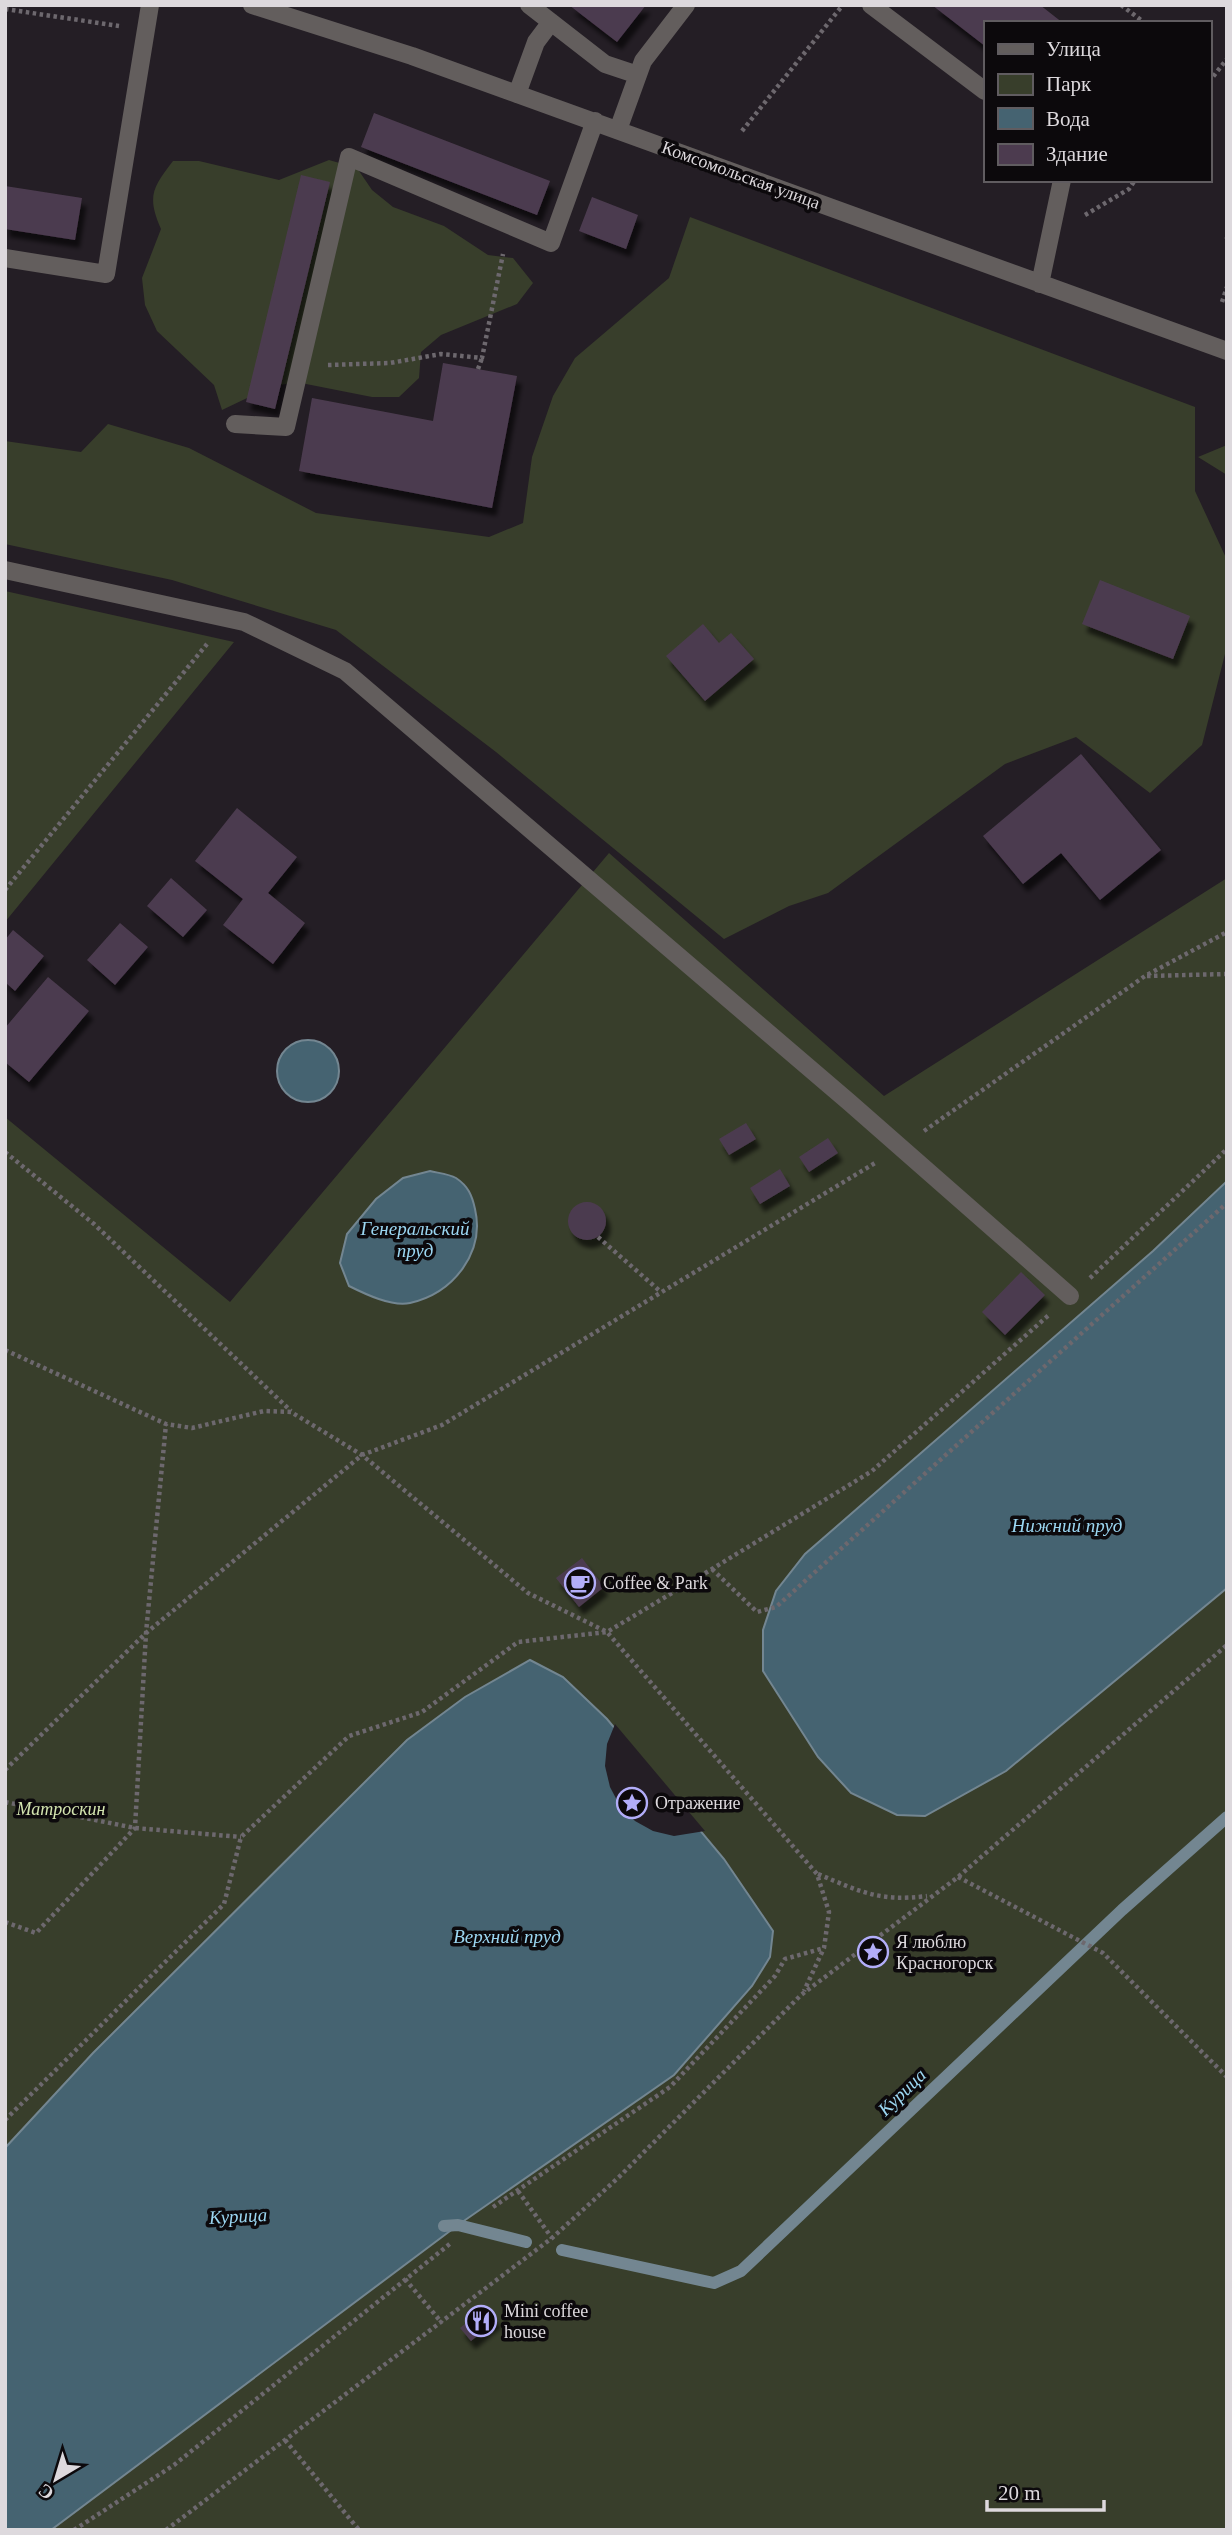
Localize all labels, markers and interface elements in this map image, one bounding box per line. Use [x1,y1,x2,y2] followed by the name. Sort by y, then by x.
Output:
[984,21,1211,182] legend
[1046,37,1101,61] text: Улица
[1046,72,1092,96] text: Парк
[1046,107,1091,131] text: Вода
[659,137,823,213] street label: Комсомольская улица
[1046,142,1108,166] text: Здание
[360,1218,470,1261] water label: Генеральский пруд
[1011,1515,1122,1536] water label: Нижний пруд
[563,1566,597,1600] cafe icon: Coffee & Park
[603,1573,708,1593] place label: Coffee & Park
[615,1786,649,1820] place icon: Отражение
[655,1793,741,1813] place label: Отражение
[15,1799,106,1819] park label: Матроскин
[453,1926,561,1947] water label: Верхний пруд
[896,1932,994,1973] place label: Я люблю Красногорск
[856,1935,890,1969] place icon: Я люблю Красногорск
[873,2064,930,2120] water label: Курица
[207,2204,268,2228] water label: Курица
[504,2301,588,2342] place label: Mini coffee house
[464,2304,498,2338] restaurant icon: Mini coffee house
[21,2444,91,2514] north arrow
[987,2468,1104,2512] scale bar
[34,2480,58,2505] text: С
[998,2481,1041,2505] text: 20 m

